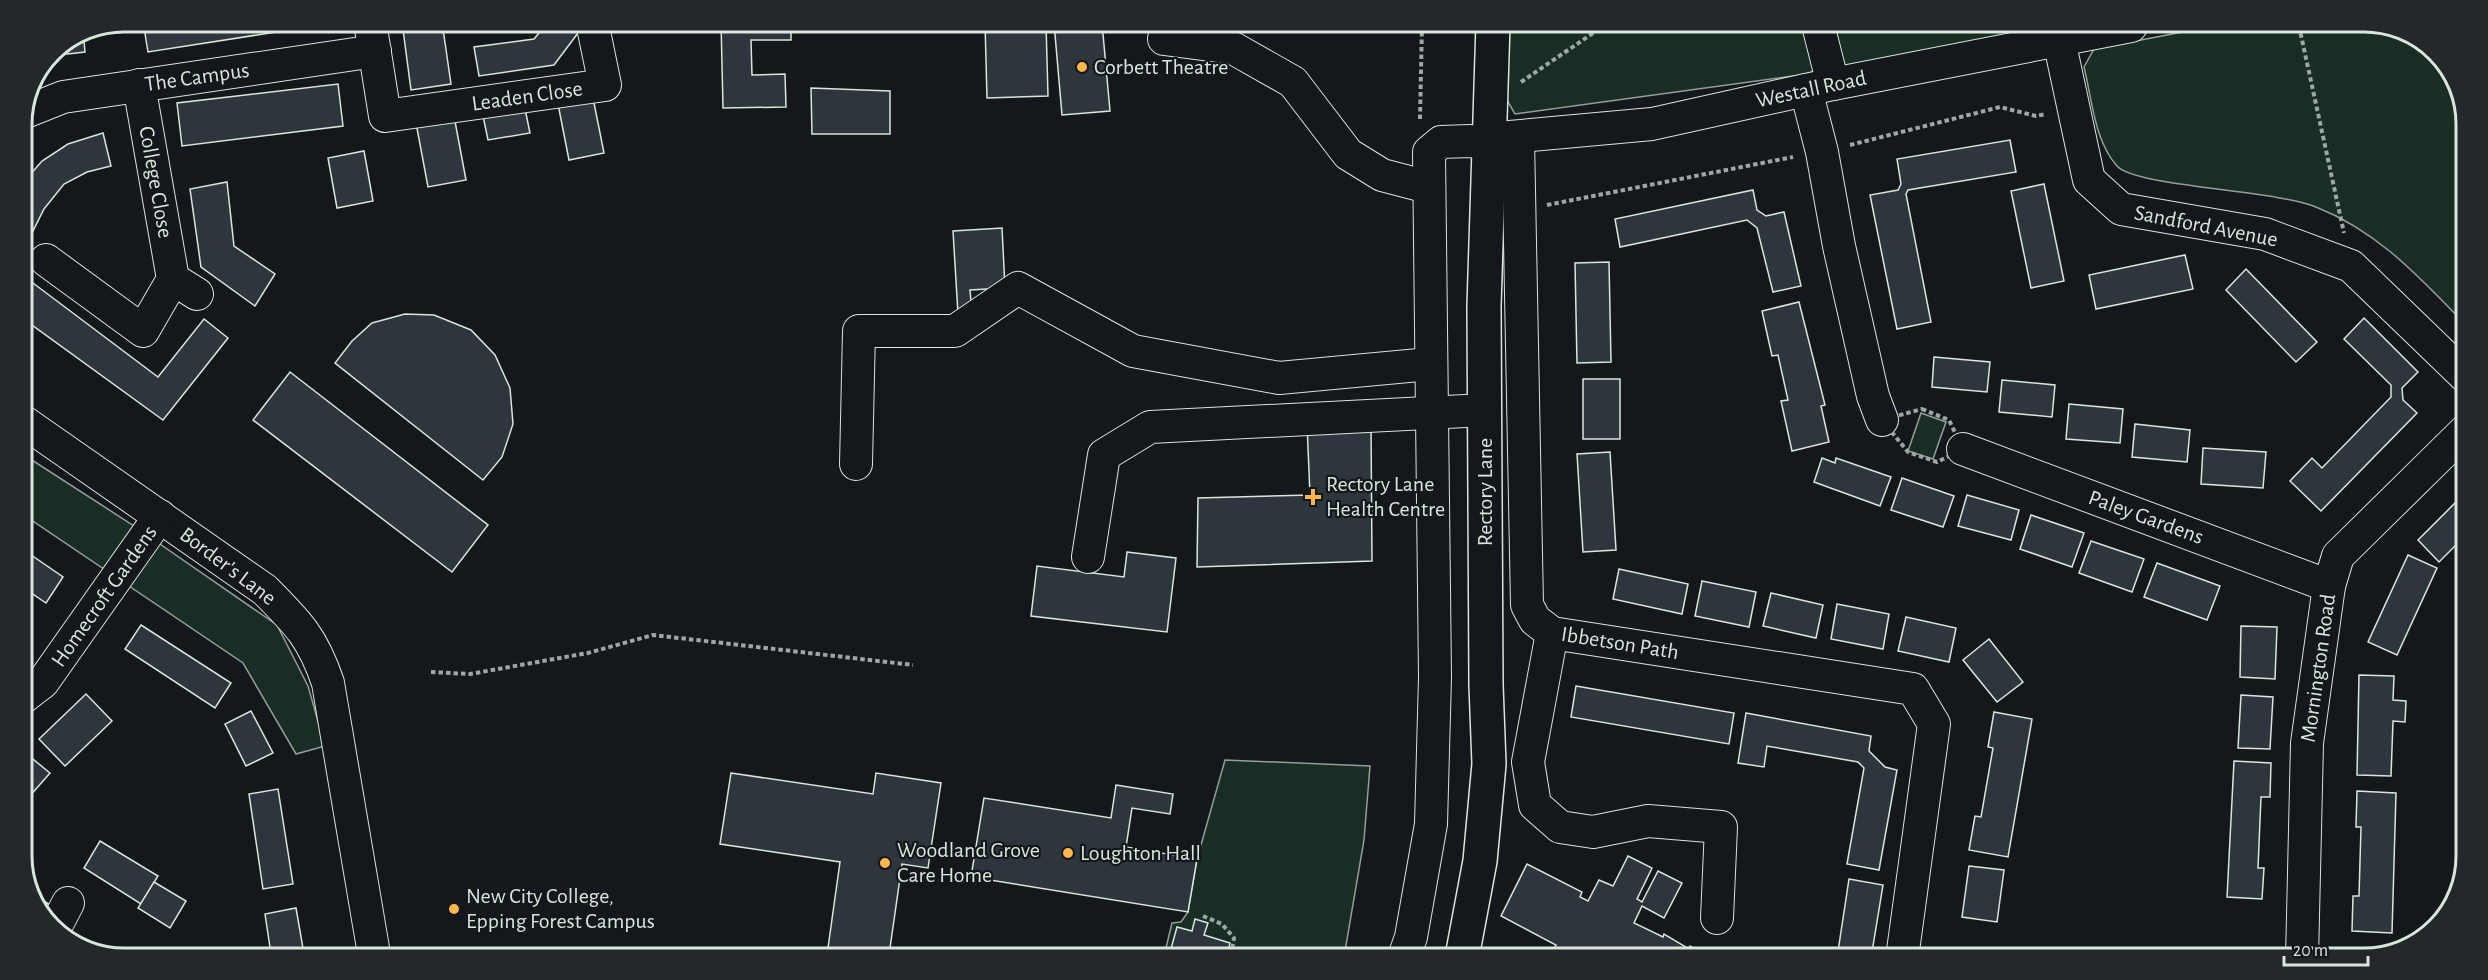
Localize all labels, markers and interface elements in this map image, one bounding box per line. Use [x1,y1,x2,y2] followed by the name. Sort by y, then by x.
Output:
[1094,56,1228,78] place label: Corbett Theatre
[143,59,251,95] street label: The Campus
[1075,60,1089,74] marker: Corbett Theatre
[1754,67,1868,111] street label: Westall Road
[470,77,584,115] street label: Leaden Close
[135,124,177,240] street label: College Close
[2132,201,2280,251] street label: Sandford Avenue
[1474,438,1496,546] street label: Rectory Lane
[1326,473,1445,520] place label: Rectory Lane Health Centre
[2086,486,2206,548] street label: Paley Gardens
[1304,488,1322,506] marker: Rectory Lane Health Centre
[47,521,161,671] street label: Homecroft Gardens
[176,523,280,609] street label: Border's Lane
[2297,593,2339,743] street label: Mornington Road
[1560,623,1680,663] street label: Ibbetson Path
[897,839,1040,886] place label: Woodland Grove Care Home
[1080,842,1201,864] place label: Loughton Hall
[1061,846,1075,860] marker: Loughton Hall
[878,856,892,870] marker: Woodland Grove Care Home
[466,885,655,932] place label: New City College, Epping Forest Campus
[447,902,461,916] marker: New City College, Epping Forest Campus
[2284,929,2368,967] scale bar
[2293,942,2328,960] text: 20 m

